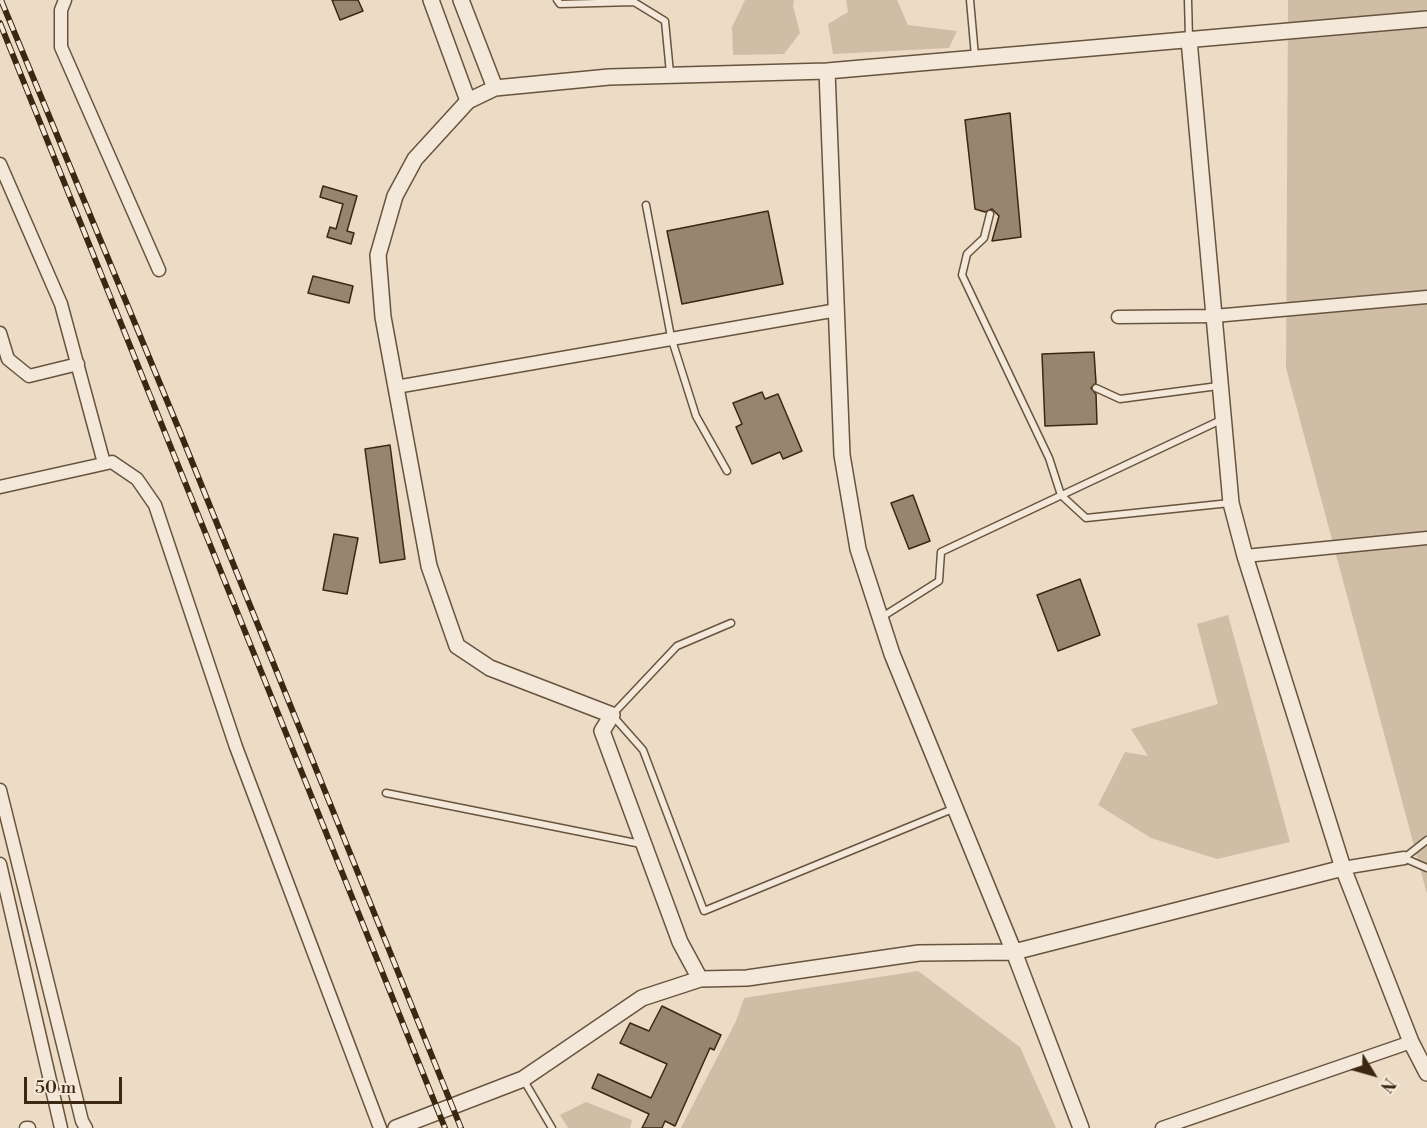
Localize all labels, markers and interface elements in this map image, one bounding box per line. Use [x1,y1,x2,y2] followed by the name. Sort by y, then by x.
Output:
[1343,1044,1403,1104] north arrow
[27,1065,124,1103] scale bar
[1376,1074,1399,1096] text: N
[35,1076,76,1099] text: 50 m

